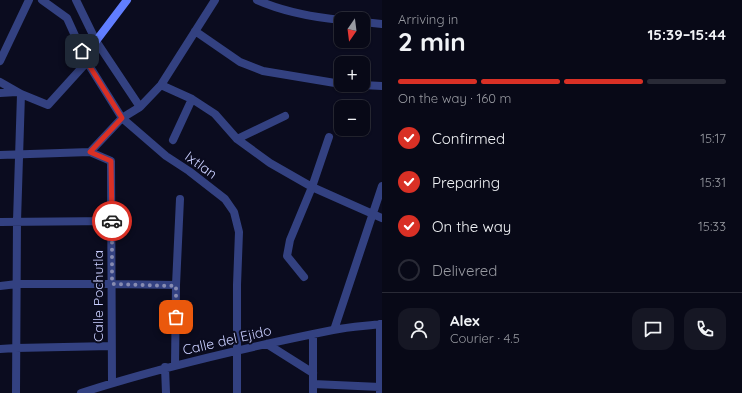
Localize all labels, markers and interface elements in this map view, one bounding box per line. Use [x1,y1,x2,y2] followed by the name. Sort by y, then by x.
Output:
[398,11,458,27] text: Arriving in
[334,12,370,48] north arrow
[334,12,370,136] map controls
[398,25,466,58] text: 2 min
[648,25,726,44] text: 15:39–15:44
[65,34,99,68] pin
[71,40,93,62] icon: home
[334,56,370,92] button: +
[398,90,511,106] text: On the way · 160 m
[334,100,370,136] button: −
[398,127,420,149] icon: check
[432,129,505,148] text: Confirmed
[700,130,726,146] text: 15:17
[181,147,221,183] street label: Ixtlan
[398,171,420,193] icon: check
[432,173,500,192] text: Preparing
[700,174,726,190] text: 15:31
[92,201,132,241] courier
[101,210,123,232] icon: car
[398,215,420,237] icon: check
[432,217,511,236] text: On the way
[698,218,726,234] text: 15:33
[89,250,107,342] street label: Calle Pochutla
[432,261,497,280] text: Delivered
[159,300,193,334] pin
[165,306,187,328] icon: bag
[398,308,440,350] button: person
[632,308,674,350] button: chat
[684,308,726,350] button: phone
[450,311,480,330] text: Alex
[181,321,273,359] street label: Calle del Ejido
[450,330,520,346] text: Courier · 4.5

